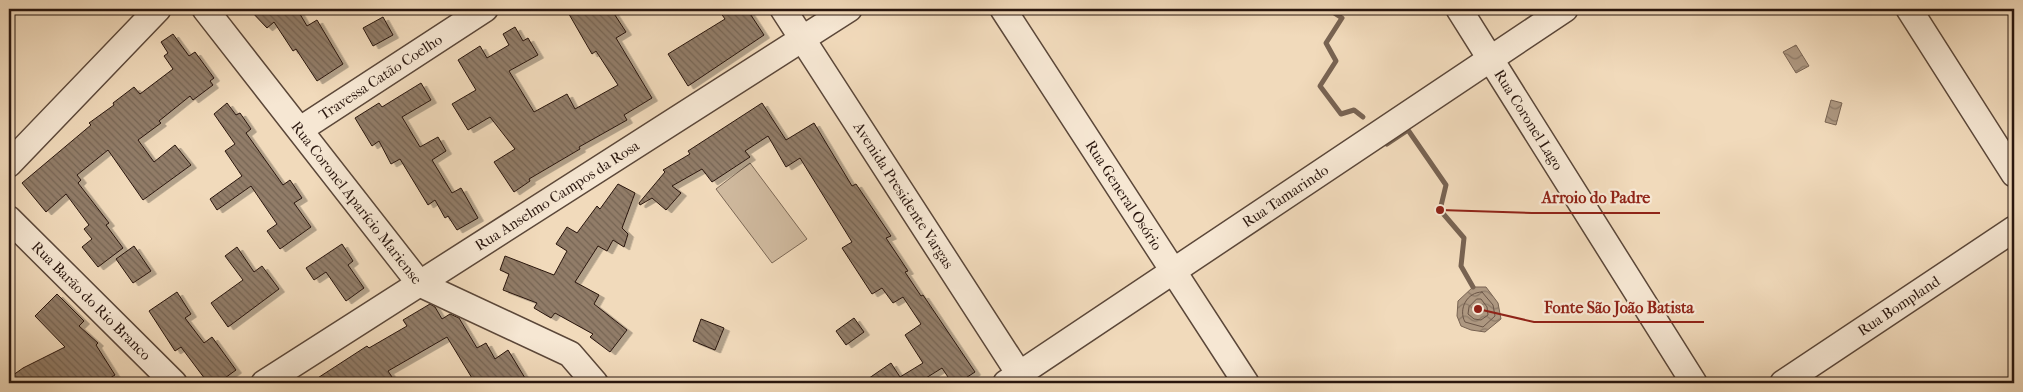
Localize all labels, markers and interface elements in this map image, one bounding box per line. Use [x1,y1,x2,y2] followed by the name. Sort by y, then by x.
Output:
[316,30,446,124] street label: Travessa Catão Coelho
[1490,66,1567,174] street label: Rua Coronel Lago
[287,118,426,288] street label: Rua Coronel Aparício Mariense
[849,118,958,272] street label: Avenida Presidente Vargas
[472,136,644,255] street label: Rua Anselmo Campos da Rosa
[1082,137,1166,254] street label: Rua General Osório
[1239,161,1332,231] street label: Rua Tamarindo
[1532,182,1660,213] callout: Arroio do Padre
[1541,188,1650,207] text: Arroio do Padre
[28,238,155,364] street label: Rua Barão do Rio Branco
[1854,272,1944,340] street label: Rua Bompland
[1534,291,1704,322] callout: Fonte São João Batista
[1543,298,1695,318] text: Fonte São João Batista

